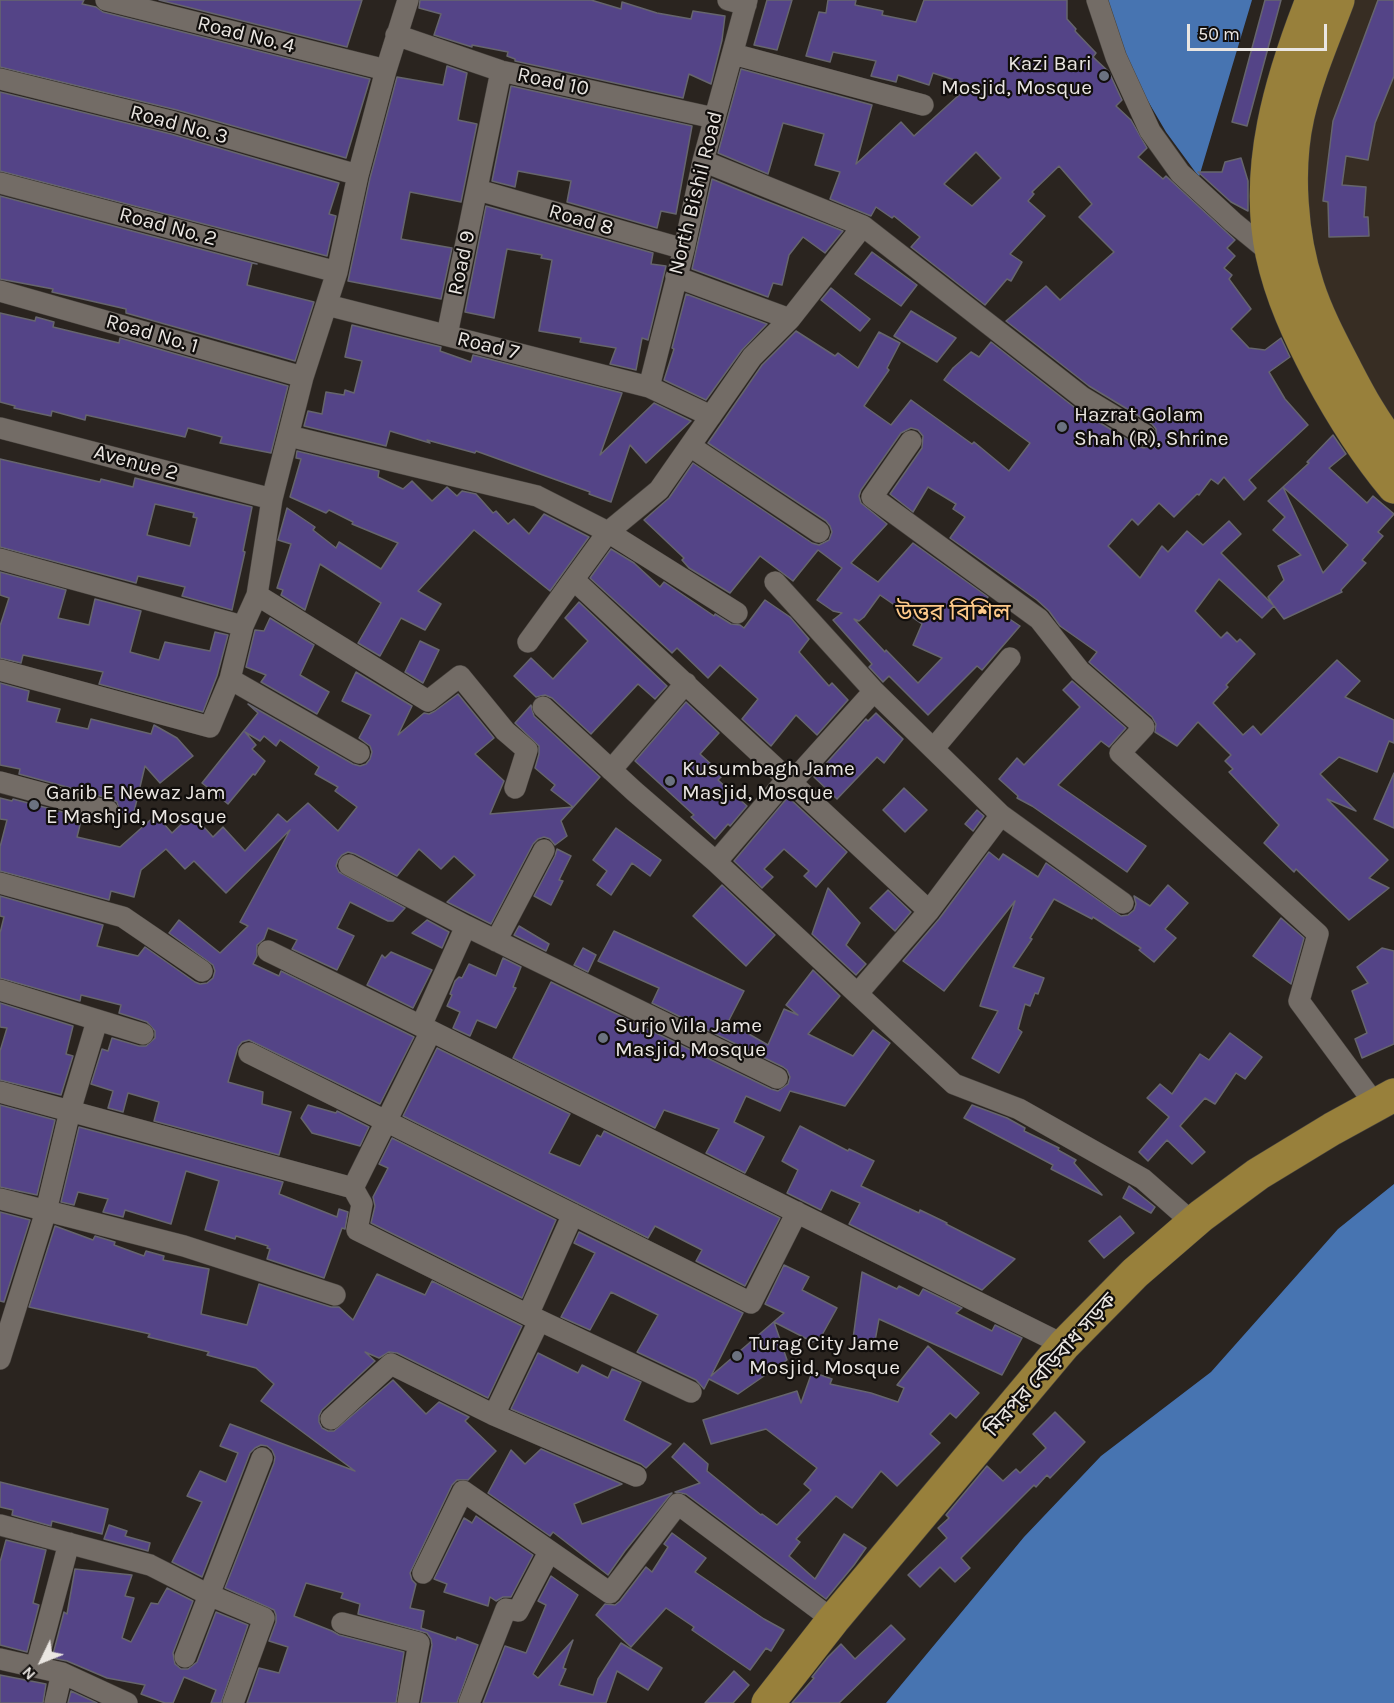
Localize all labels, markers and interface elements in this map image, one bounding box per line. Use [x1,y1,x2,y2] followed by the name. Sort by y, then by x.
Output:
[195,11,297,59] street label: Road No. 4
[1190,12,1330,50] scale bar
[1198,23,1240,45] text: 50 m
[941,51,1092,101] place label: Kazi Bari Mosjid, Mosque
[515,62,591,102] street label: Road 10
[1097,69,1111,83] marker: Kazi Bari Mosjid, Mosque
[127,100,231,150] street label: Road No. 3
[664,109,728,277] street label: North Bishil Road
[546,199,616,241] street label: Road 8
[116,202,220,252] street label: Road No. 2
[443,228,481,298] street label: Road 9
[103,309,201,359] street label: Road No. 1
[454,326,522,366] street label: Road 7
[1074,402,1228,452] place label: Hazrat Golam Shah (R), Shrine
[1055,420,1069,434] marker: Hazrat Golam Shah (R), Shrine
[91,440,181,486] street label: Avenue 2
[895,599,1011,627] district label: উত্তর বিশিল
[682,756,855,806] place label: Kusumbagh Jame Masjid, Mosque
[663,774,677,788] marker: Kusumbagh Jame Masjid, Mosque
[46,780,227,830] place label: Garib E Newaz Jam E Mashjid, Mosque
[27,798,41,812] marker: Garib E Newaz Jam E Mashjid, Mosque
[615,1013,766,1063] place label: Surjo Vila Jame Masjid, Mosque
[596,1031,610,1045] marker: Surjo Vila Jame Masjid, Mosque
[980,1288,1122,1442] street label: মিরপুর বেড়িবাধ সড়ক
[749,1331,900,1381] place label: Turag City Jame Mosjid, Mosque
[730,1349,744,1363] marker: Turag City Jame Mosjid, Mosque
[12,1631,72,1691] north arrow
[18,1663,39,1684] text: N

